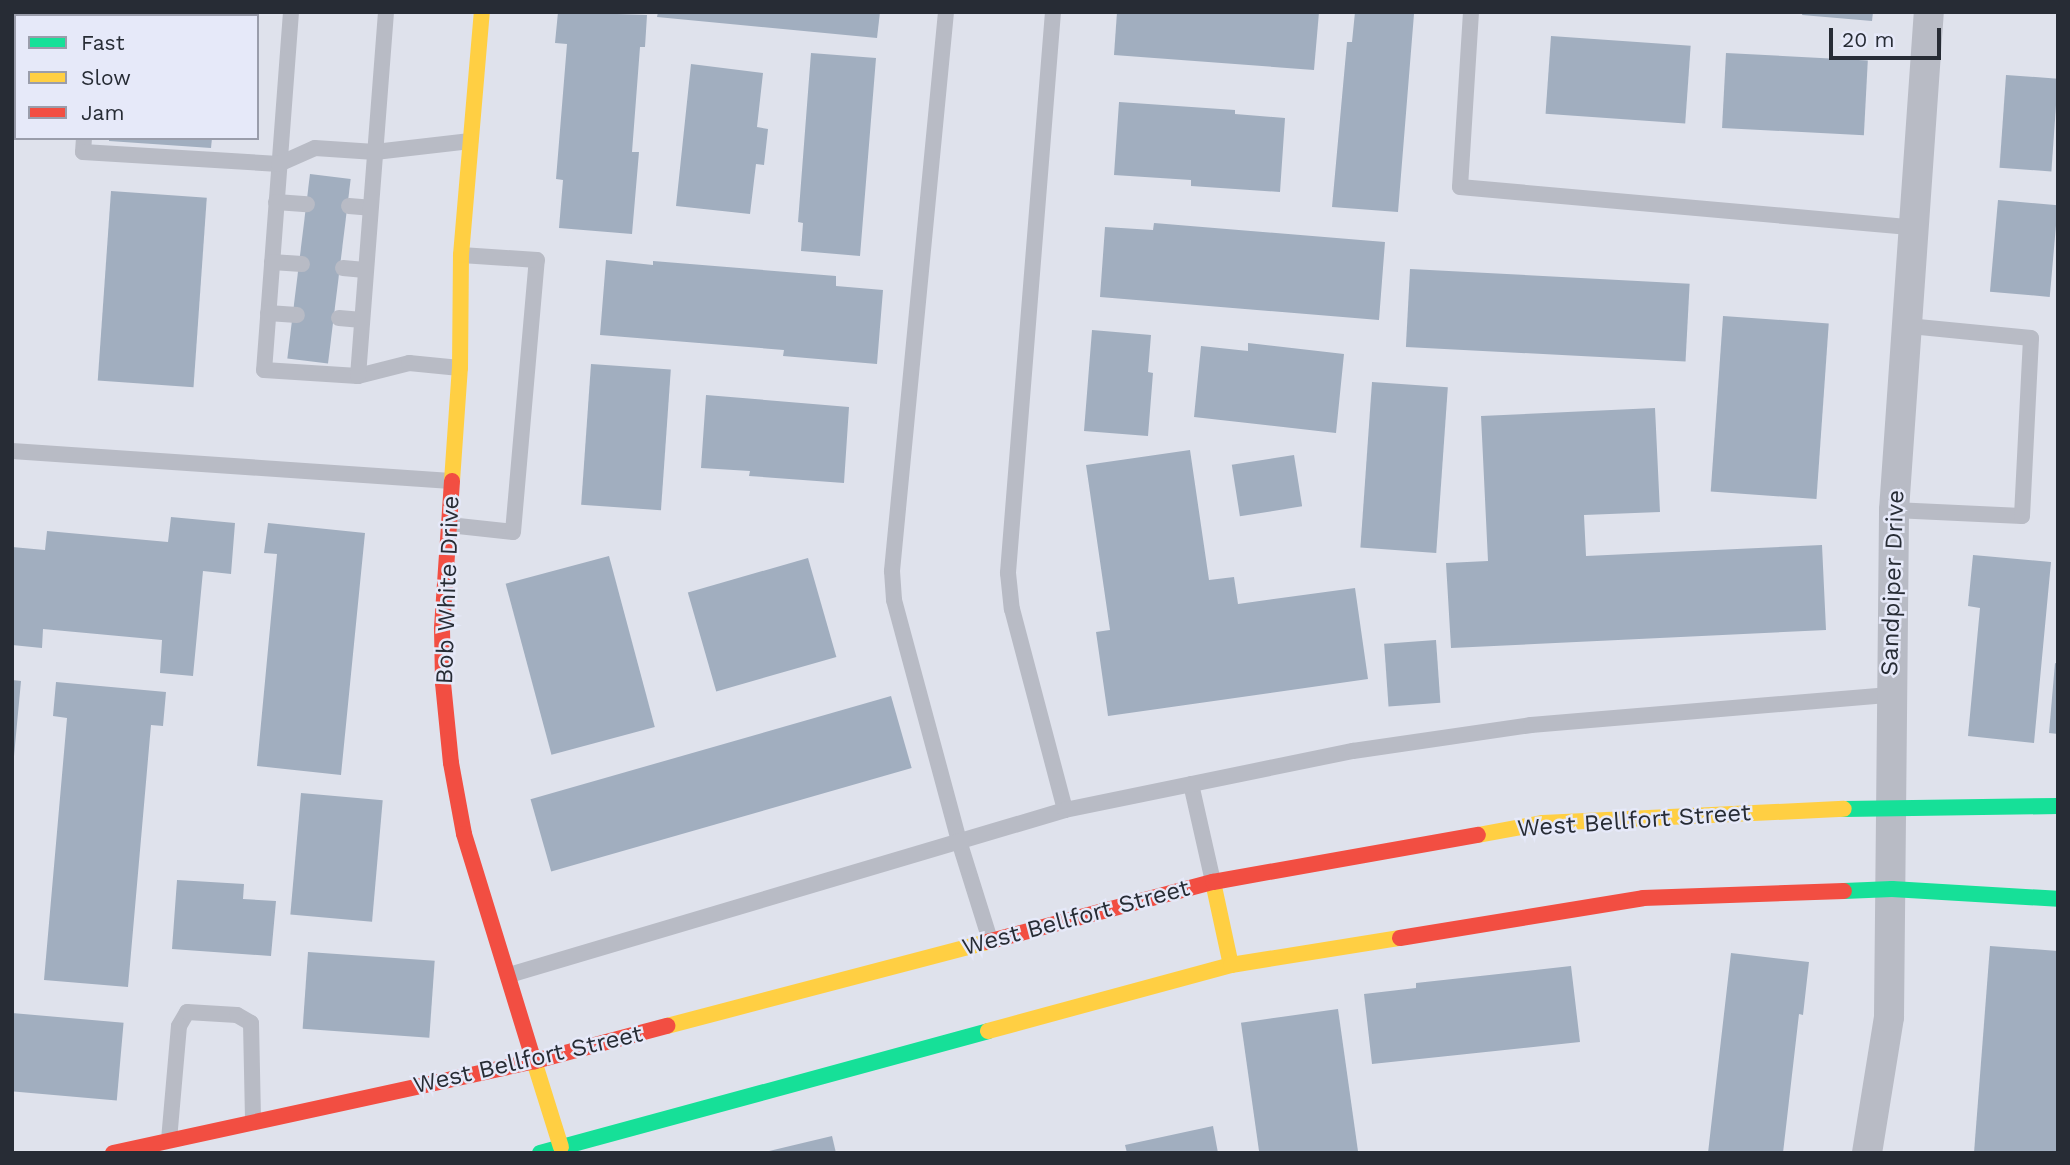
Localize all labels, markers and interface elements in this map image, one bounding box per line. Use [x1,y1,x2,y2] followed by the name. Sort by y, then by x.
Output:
[14,14,259,140] legend
[1832,14,1944,58] scale bar
[1842,27,1894,52] text: 20 m
[81,30,125,55] text: Fast
[81,65,131,90] text: Slow
[81,100,124,125] text: Jam
[1875,489,1911,677] street label: Sandpiper Drive
[430,495,466,685] street label: Bob White Drive
[1516,798,1752,844] street label: West Bellfort Street
[959,874,1193,962] street label: West Bellfort Street
[411,1020,645,1100] street label: West Bellfort Street

